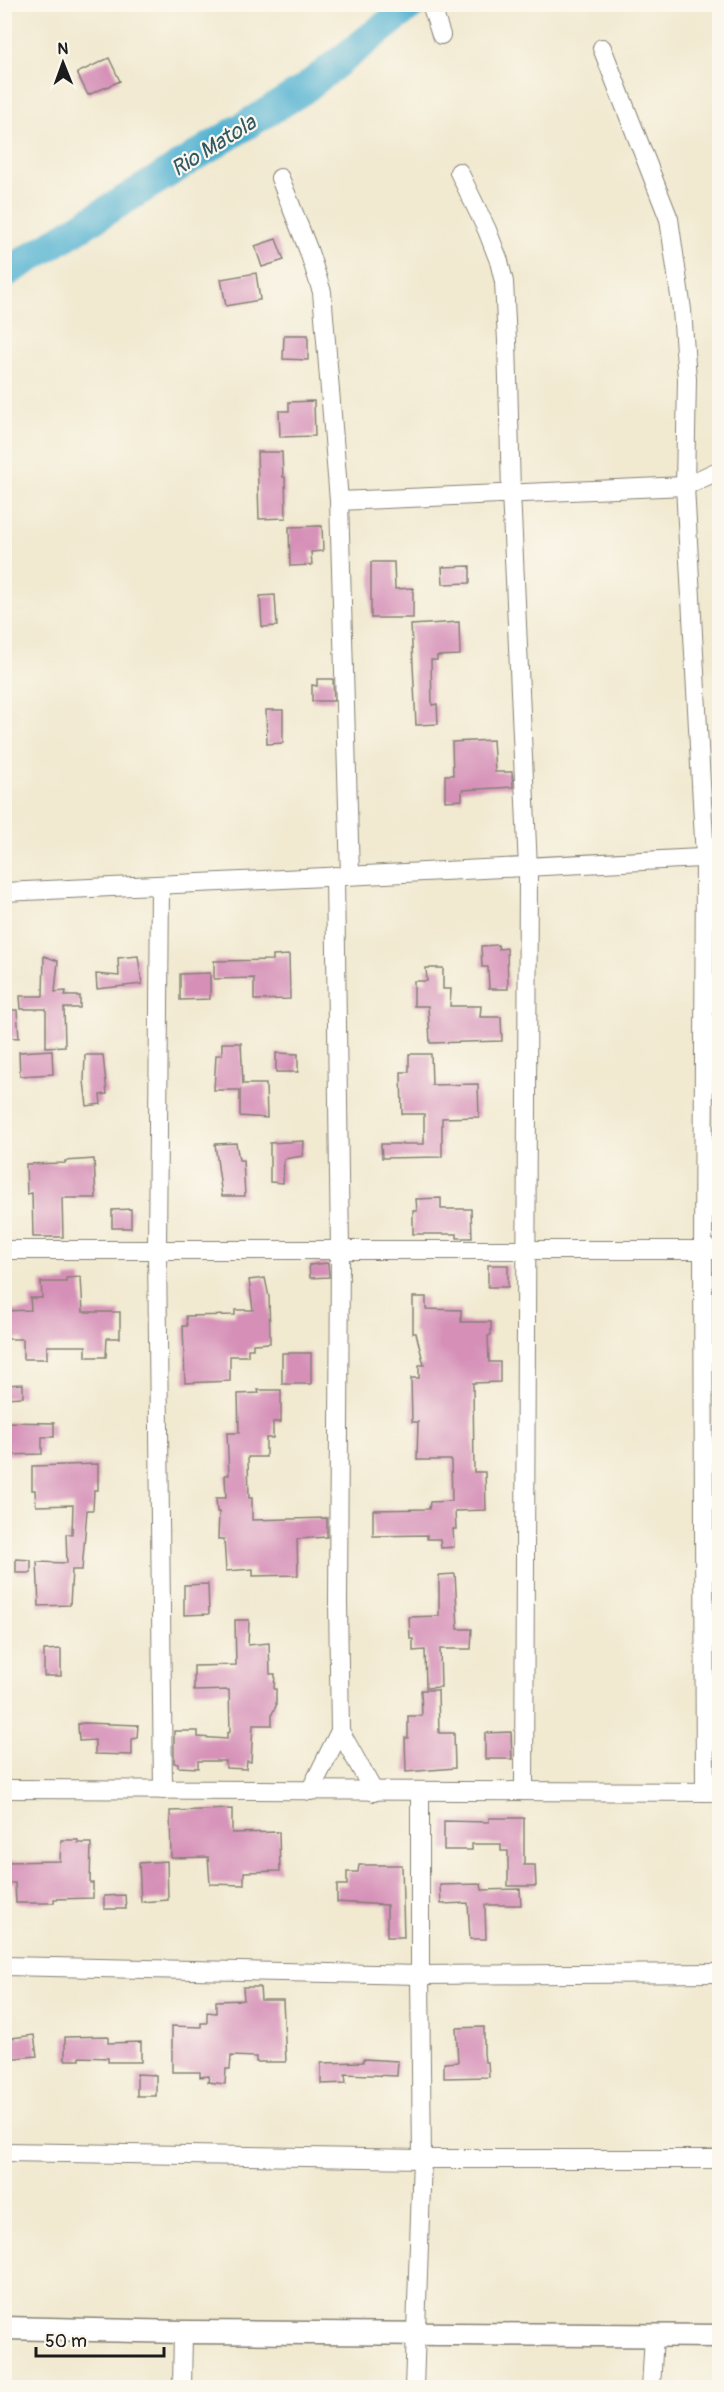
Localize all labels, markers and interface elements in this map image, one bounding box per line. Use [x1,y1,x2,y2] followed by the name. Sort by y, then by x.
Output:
[33,33,93,93] north arrow
[57,39,69,59] text: N
[166,108,263,183] water label: Rio Matola
[36,2320,164,2358] scale bar
[45,2330,87,2353] text: 50 m

